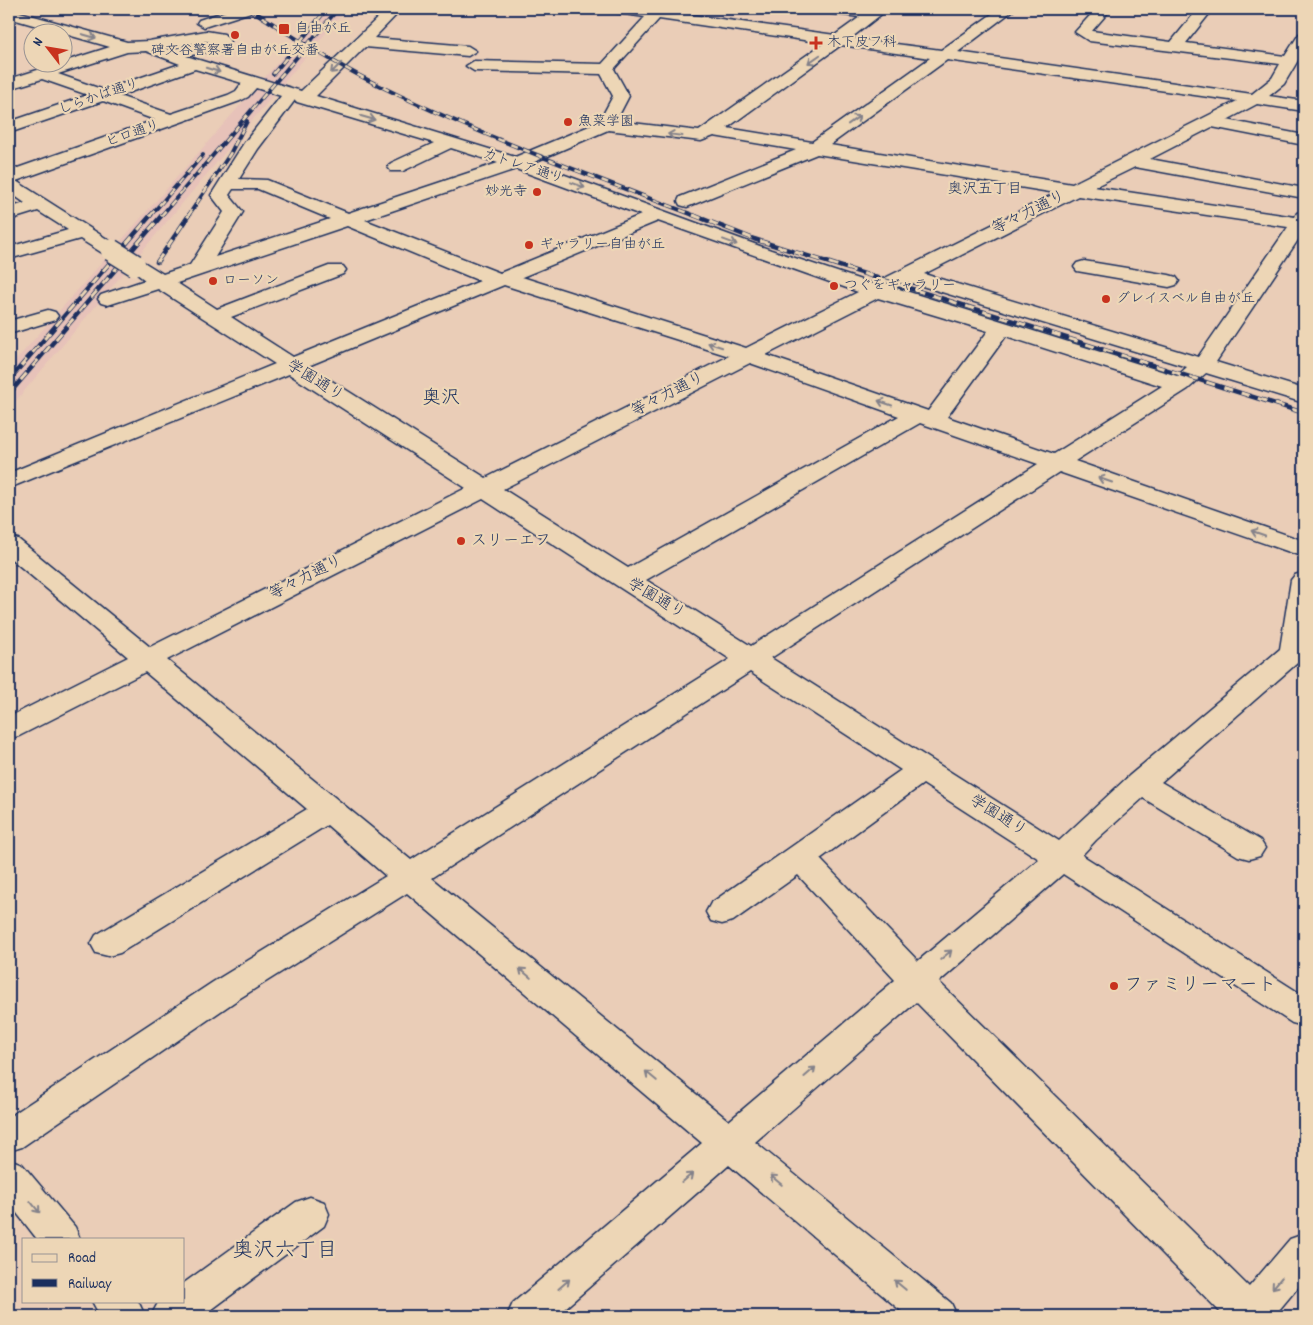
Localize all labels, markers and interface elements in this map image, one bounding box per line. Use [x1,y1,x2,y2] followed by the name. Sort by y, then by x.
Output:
[295,19,351,39] place label: 自由が丘
[22,22,72,72] north arrow
[277,22,291,36] marker: 自由が丘
[229,29,241,41] marker: 碑文谷警察署自由が丘交番
[81,32,97,42] one-way arrow
[827,33,897,53] place label: 木下皮フ科
[28,34,49,50] text: N
[809,36,823,50] marker: 木下皮フ科
[151,41,319,61] place label: 碑文谷警察署自由が丘交番
[807,54,821,64] one-way arrow
[330,62,342,74] one-way arrow
[205,65,221,75] one-way arrow
[56,74,142,120] street label: しらかば通り
[578,112,634,132] place label: 魚菜学園
[360,114,376,123] one-way arrow
[103,115,163,153] street label: ヒロ通り
[846,115,860,125] one-way arrow
[562,116,574,128] marker: 魚菜学園
[668,129,684,139] one-way arrow
[480,145,566,189] street label: カトレア通り
[947,179,1023,201] district label: 奥沢五丁目
[570,181,585,191] one-way arrow
[485,182,527,202] place label: 妙光寺
[988,185,1070,241] street label: 等々力通り
[531,186,543,198] marker: 妙光寺
[539,235,665,255] place label: ギャラリー自由が丘
[722,238,737,247] one-way arrow
[523,239,535,251] marker: ギャラリー自由が丘
[223,271,279,291] place label: ローソン
[207,275,219,287] marker: ローソン
[844,276,956,296] place label: つぐをギャラリー
[828,280,840,292] marker: つぐをギャラリー
[1116,289,1255,309] place label: グレイスベル自由が丘
[1100,293,1112,305] marker: グレイスベル自由が丘
[707,340,723,349] one-way arrow
[282,354,348,408] street label: 学園通り
[627,367,709,423] street label: 等々力通り
[422,386,460,413] district label: 奥沢
[877,398,893,408] one-way arrow
[1097,475,1113,484] one-way arrow
[1251,528,1266,537] one-way arrow
[471,530,551,553] place label: スリーエフ
[455,535,467,547] marker: スリーエフ
[265,550,347,606] street label: 等々力通り
[623,573,689,625] street label: 学園通り
[965,789,1031,843] street label: 学園通り
[940,949,953,961] one-way arrow
[519,967,532,978] one-way arrow
[1124,973,1276,1000] place label: ファミリーマート
[1108,980,1120,992] marker: ファミリーマート
[803,1067,816,1078] one-way arrow
[644,1070,657,1082] one-way arrow
[680,1173,693,1184] one-way arrow
[769,1174,782,1186] one-way arrow
[29,1200,40,1213] one-way arrow
[233,1237,338,1267] district label: 奥沢六丁目
[22,1238,185,1302] legend
[68,1248,96,1270] text: Road
[68,1274,112,1296] text: Railway
[1271,1277,1282,1290] one-way arrow
[557,1279,570,1290] one-way arrow
[894,1279,907,1290] one-way arrow

